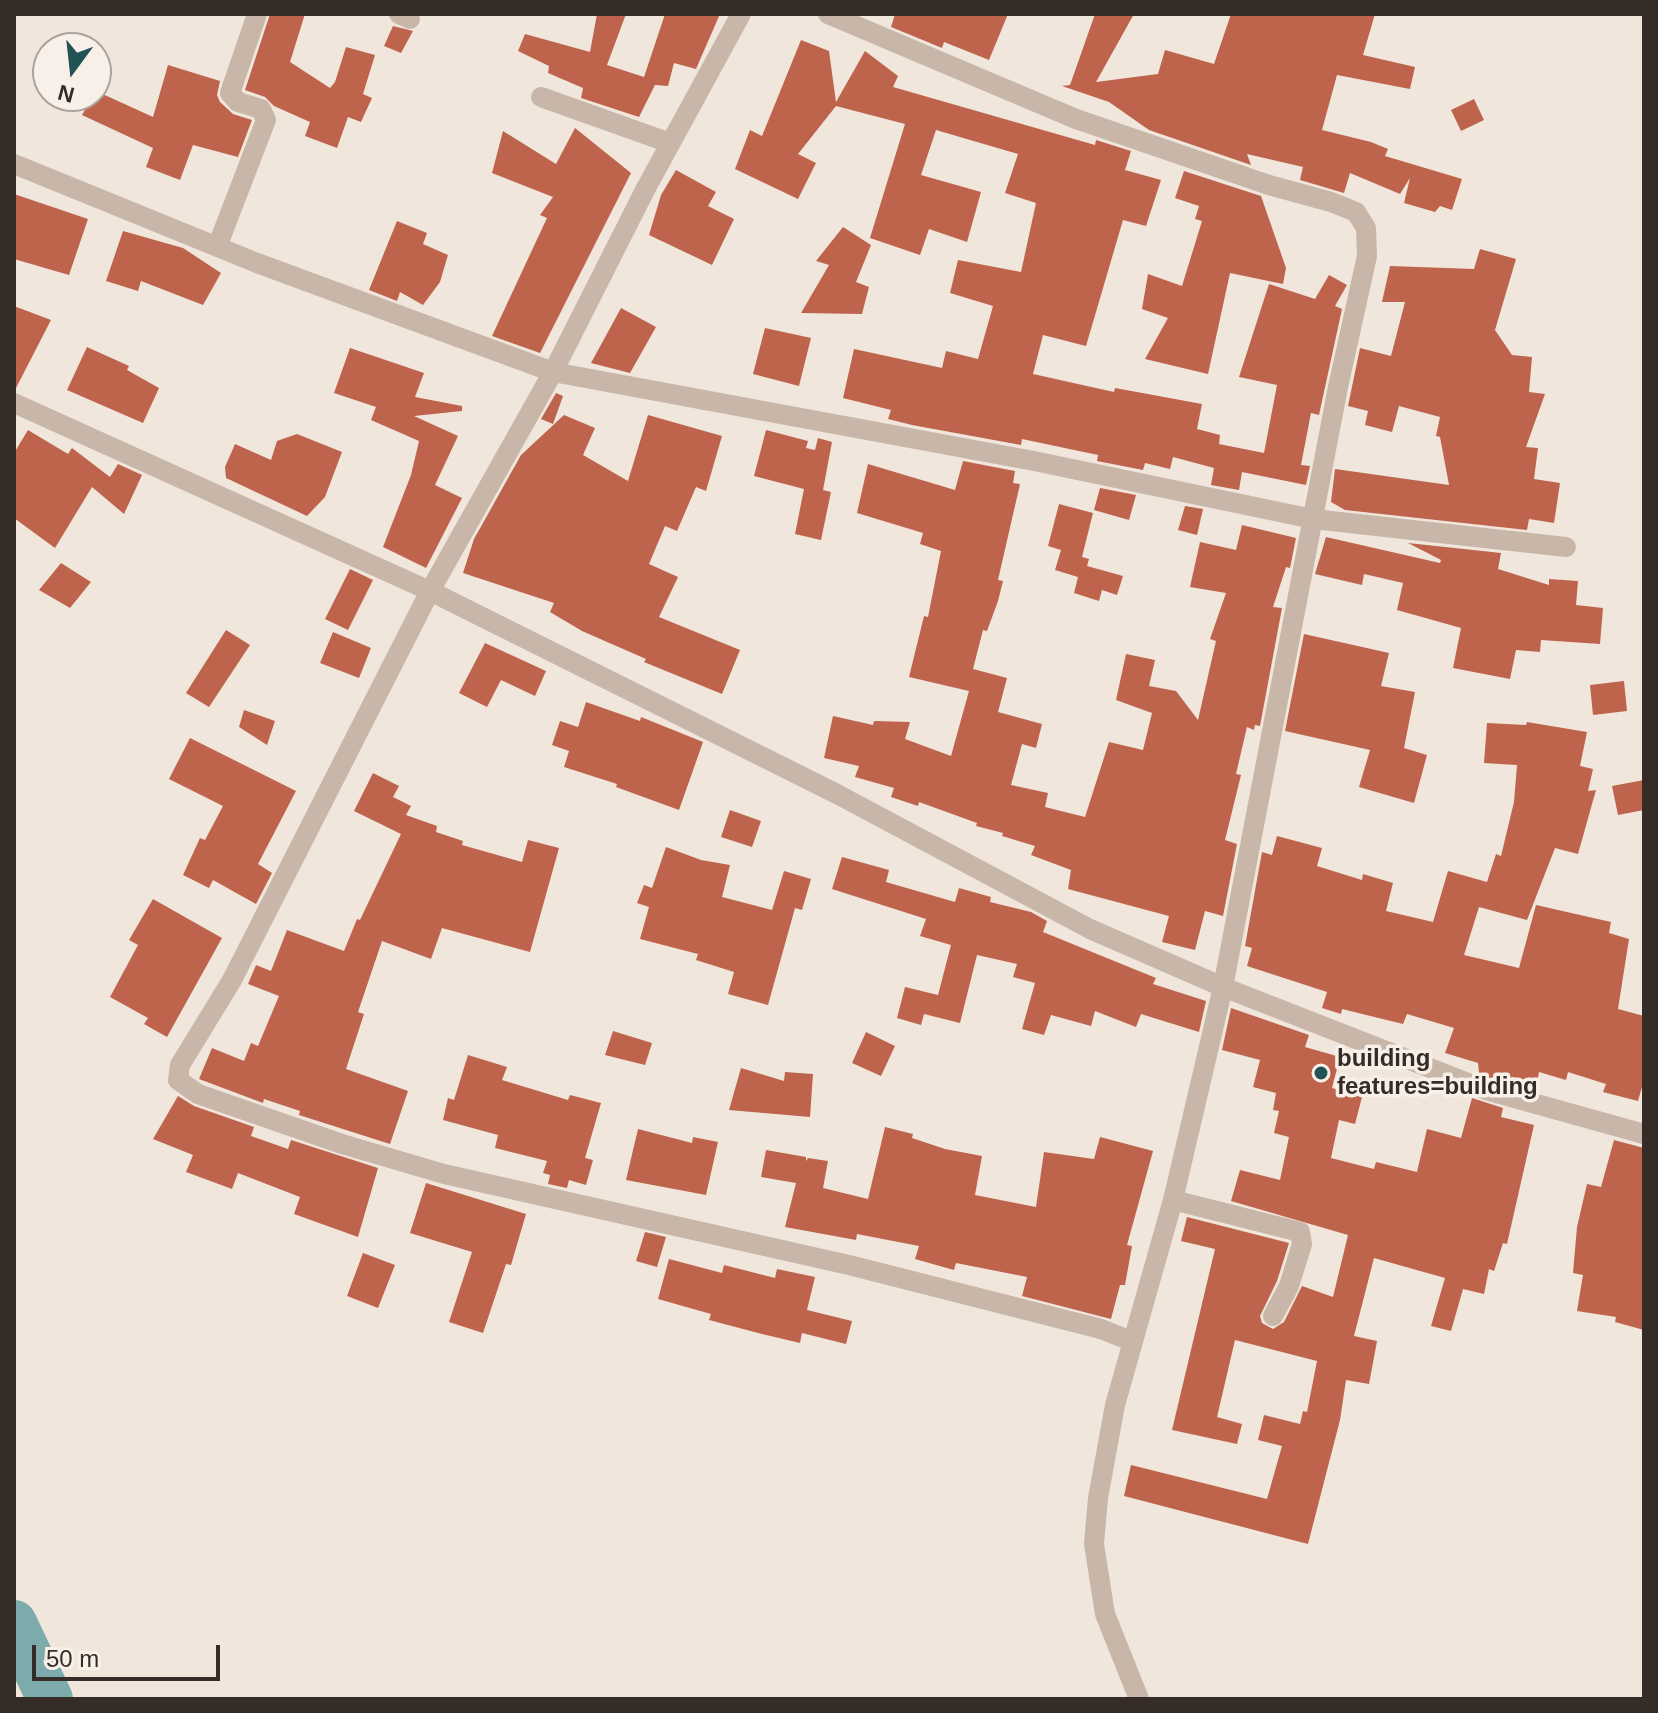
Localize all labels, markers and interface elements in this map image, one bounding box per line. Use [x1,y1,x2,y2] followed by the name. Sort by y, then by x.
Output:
[32,32,112,112] north arrow
[55,80,77,108] text: N
[1337,1045,1538,1101] place label: building features=building
[1312,1064,1330,1082] marker: building features=building
[36,1629,224,1679] scale bar
[46,1645,99,1672] text: 50 m

